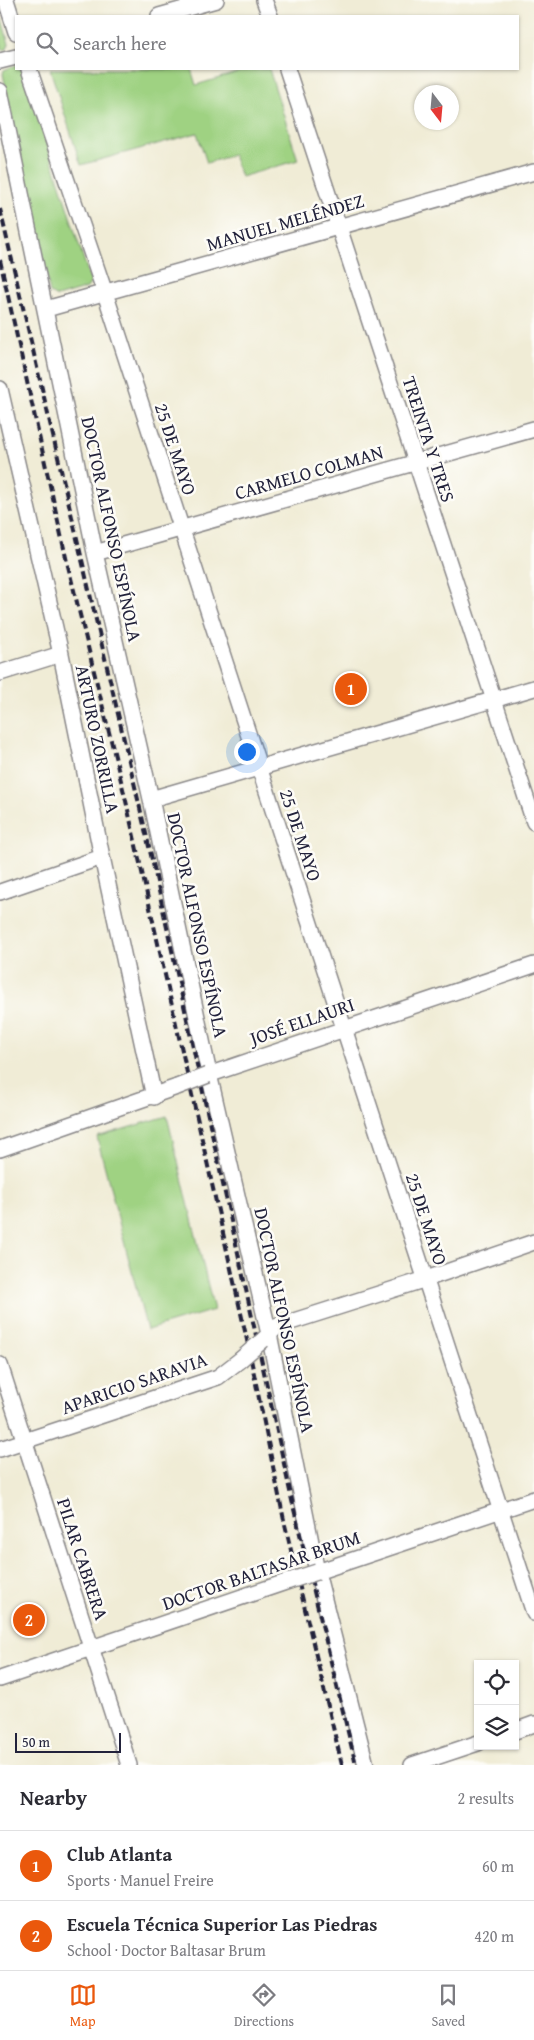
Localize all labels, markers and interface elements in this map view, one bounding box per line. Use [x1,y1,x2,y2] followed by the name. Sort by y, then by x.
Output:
[15,15,519,70] search box
[33,29,61,57] icon: search
[73,29,167,57] text: Search here
[414,85,459,130] north arrow
[203,186,367,258] street label: MANUEL MELÉNDEZ
[395,372,463,506] street label: TREINTA Y TRES
[148,399,204,499] street label: 25 DE MAYO
[74,414,150,645] street label: DOCTOR ALFONSO ESPÍNOLA
[232,437,386,507] street label: CARMELO COLMAN
[69,662,128,816] street label: ARTURO ZORRILLA
[335,670,367,708] pin: 1
[234,739,260,765] your location
[273,785,329,885] street label: 25 DE MAYO
[160,810,236,1041] street label: DOCTOR ALFONSO ESPÍNOLA
[244,990,358,1053] street label: JOSÉ ELLAURI
[399,1169,455,1269] street label: 25 DE MAYO
[247,1205,323,1436] street label: DOCTOR ALFONSO ESPÍNOLA
[57,1345,211,1421] street label: APARICIO SARAVIA
[50,1494,116,1624] street label: PILAR CABRERA
[158,1523,364,1617] street label: DOCTOR BALTASAR BRUM
[13,1601,45,1639] pin: 2
[474,1660,519,1750] map controls
[474,1660,519,1705] button: locate
[474,1705,519,1750] button: layers
[15,1730,121,1753] scale bar
[22,1732,50,1752] text: 50 m
[20,1782,87,1813] text: Nearby
[457,1786,514,1810] text: 2 results
[67,1840,172,1868] text: Club Atlanta
[32,1854,40,1878] text: 1
[482,1854,514,1878] text: 60 m
[67,1868,214,1892] text: Sports · Manuel Freire
[67,1910,378,1938] text: Escuela Técnica Superior Las Piedras
[32,1924,40,1948] text: 2
[474,1924,514,1948] text: 420 m
[67,1938,266,1962] text: School · Doctor Baltasar Brum
[69,1981,97,2031] tab: Map
[234,1981,294,2031] tab: Directions
[431,1981,465,2031] tab: Saved

